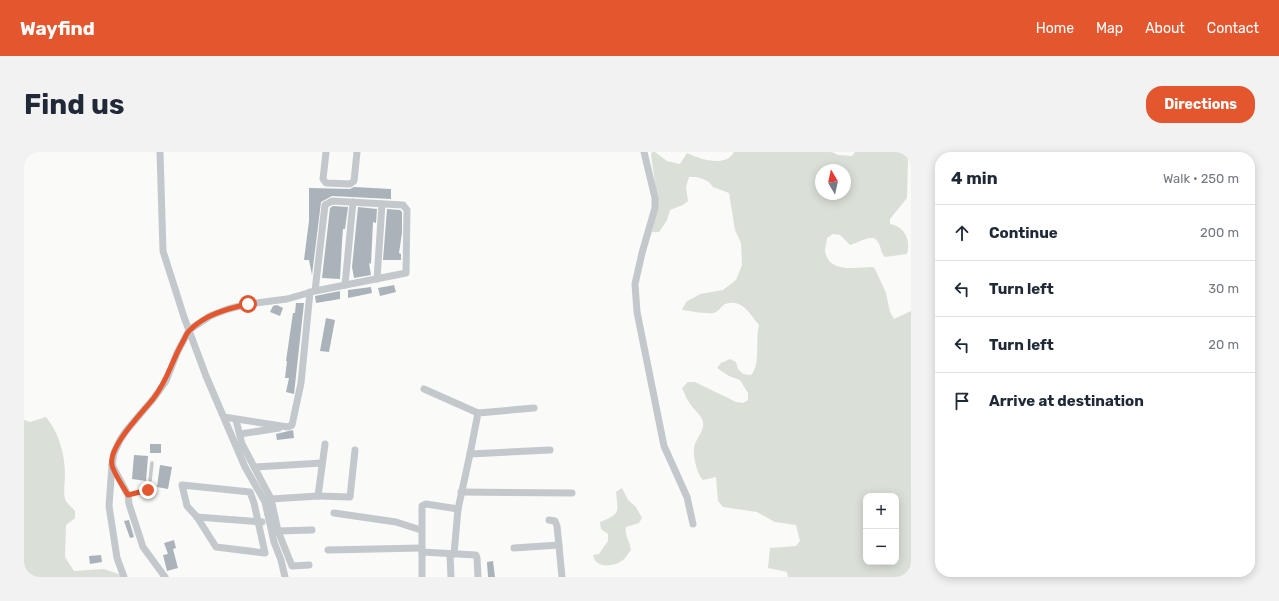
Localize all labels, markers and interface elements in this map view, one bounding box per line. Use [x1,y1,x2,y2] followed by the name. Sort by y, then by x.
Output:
[20,17,95,40] text: Wayfind
[1036,20,1074,37] text: Home
[1096,20,1123,37] text: Map
[1145,20,1185,37] text: About
[1207,20,1259,37] text: Contact
[1146,86,1255,123] button: Directions
[24,88,124,121] text: Find us
[815,164,851,200] north arrow
[951,168,998,188] text: 4 min
[1163,171,1239,186] text: Walk · 250 m
[951,222,973,244] icon: ahead
[989,224,1058,242] text: Continue
[1200,225,1239,240] text: 200 m
[951,278,973,300] icon: left
[989,280,1054,298] text: Turn left
[1208,281,1239,296] text: 30 m
[239,295,257,313] route start
[951,334,973,356] icon: left
[989,336,1054,354] text: Turn left
[1208,337,1239,352] text: 20 m
[951,390,973,412] icon: arrive
[989,392,1144,410] text: Arrive at destination
[139,481,157,499] route end
[863,493,899,565] map controls
[863,493,899,529] button: +
[863,529,899,565] button: −

